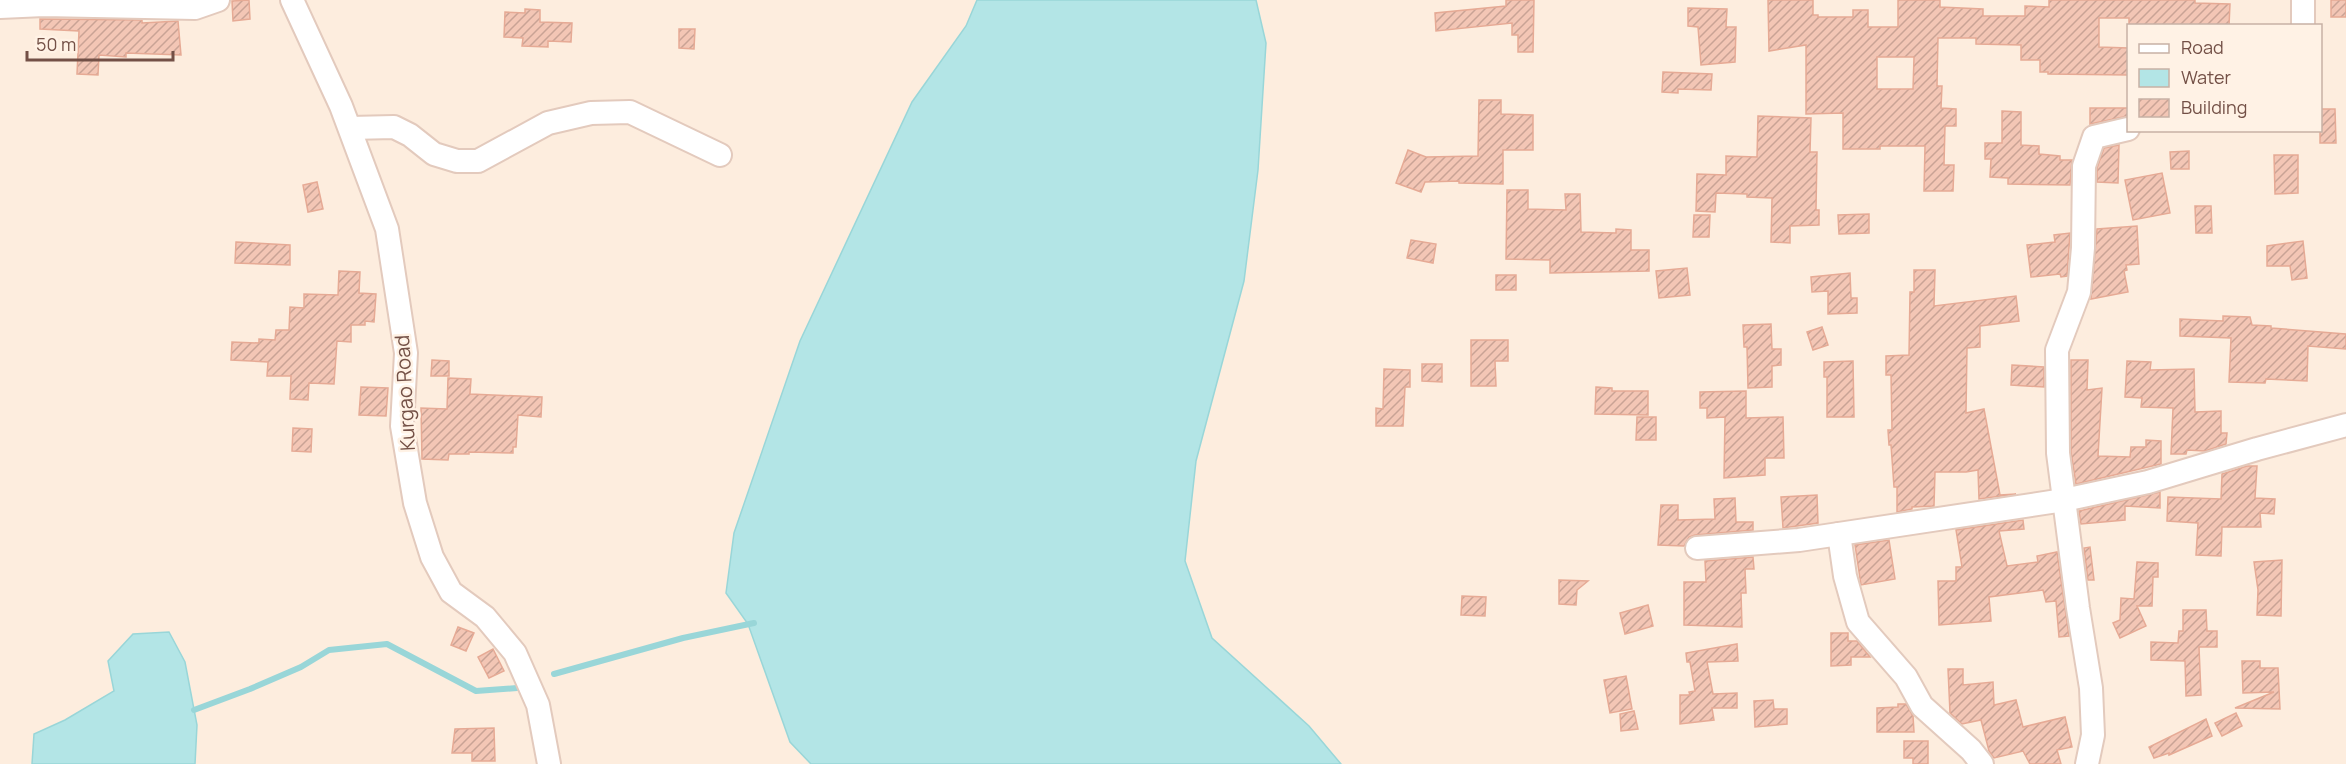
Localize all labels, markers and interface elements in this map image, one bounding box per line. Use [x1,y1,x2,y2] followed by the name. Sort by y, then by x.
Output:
[27,24,172,62] scale bar
[2127,24,2322,132] legend
[36,32,76,56] text: 50 m
[2181,35,2224,59] text: Road
[2181,65,2231,89] text: Water
[2181,95,2247,119] text: Building
[388,334,421,452] street label: Kurgao Road

